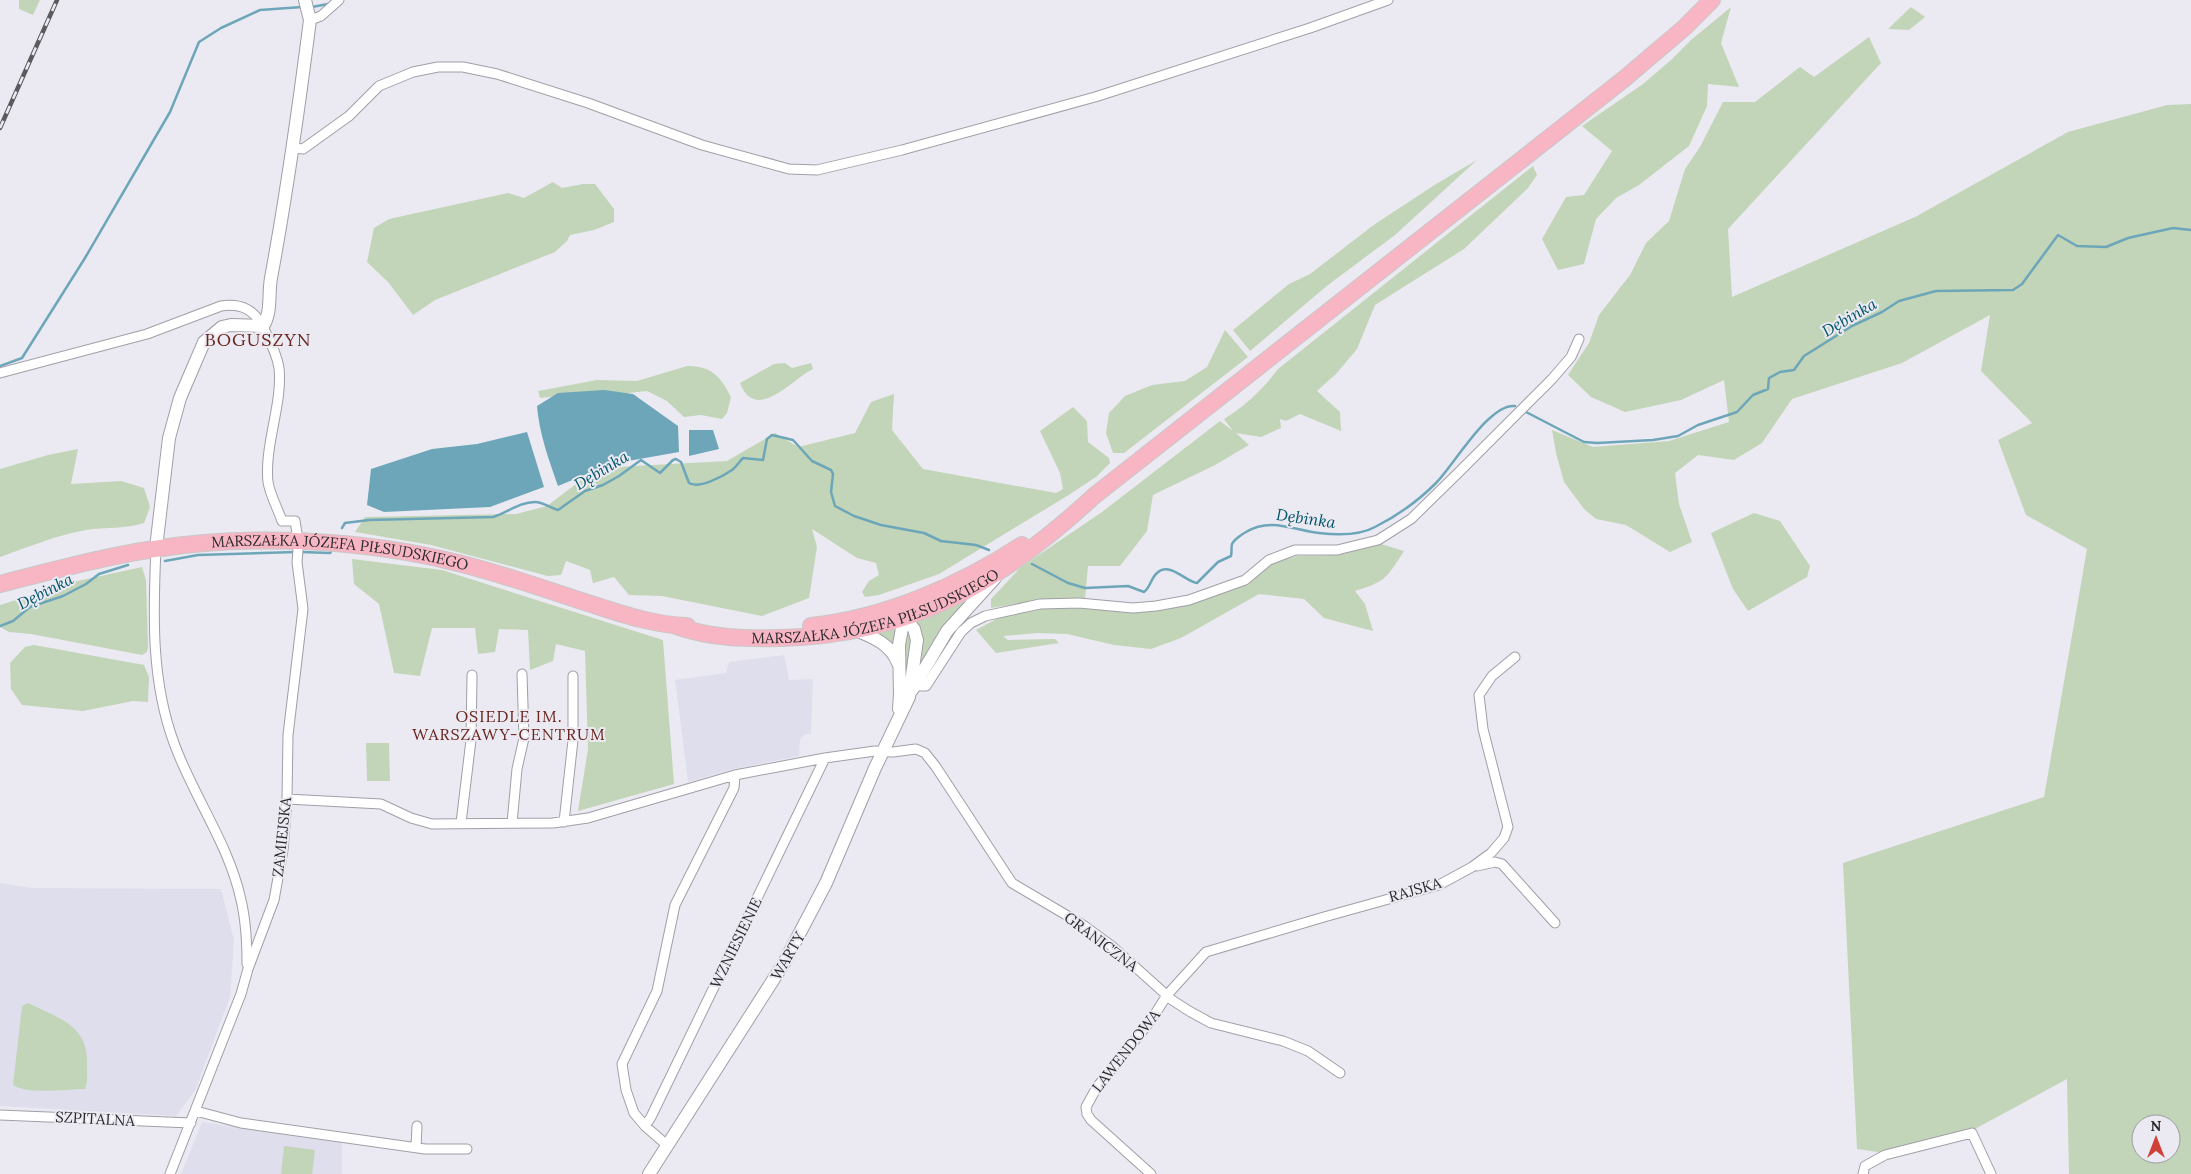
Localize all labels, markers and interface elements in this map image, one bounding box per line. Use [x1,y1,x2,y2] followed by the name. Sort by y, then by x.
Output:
[1818,293,1880,341] water label: Dębinka
[204,328,312,351] district label: BOGUSZYN
[570,446,632,494] water label: Dębinka
[1275,504,1337,532] water label: Dębinka
[211,530,470,574] street label: MARSZAŁKA JÓZEFA PIŁSUDSKIEGO
[751,564,1002,647] street label: MARSZAŁKA JÓZEFA PIŁSUDSKIEGO
[14,568,76,613] water label: Dębinka
[412,706,606,744] district label: OSIEDLE IM. WARSZAWY-CENTRUM
[268,795,295,878] street label: ZAMIEJSKA
[1386,873,1444,906] street label: RAJSKA
[705,894,766,991] street label: WZNIESIENIE
[1061,908,1143,976] street label: GRANICZNA
[766,928,809,983] street label: WARTY
[1087,1005,1164,1096] street label: LAWENDOWA
[55,1107,136,1130] street label: SZPITALNA
[2131,1114,2181,1164] north arrow
[2151,1117,2162,1135] text: N

